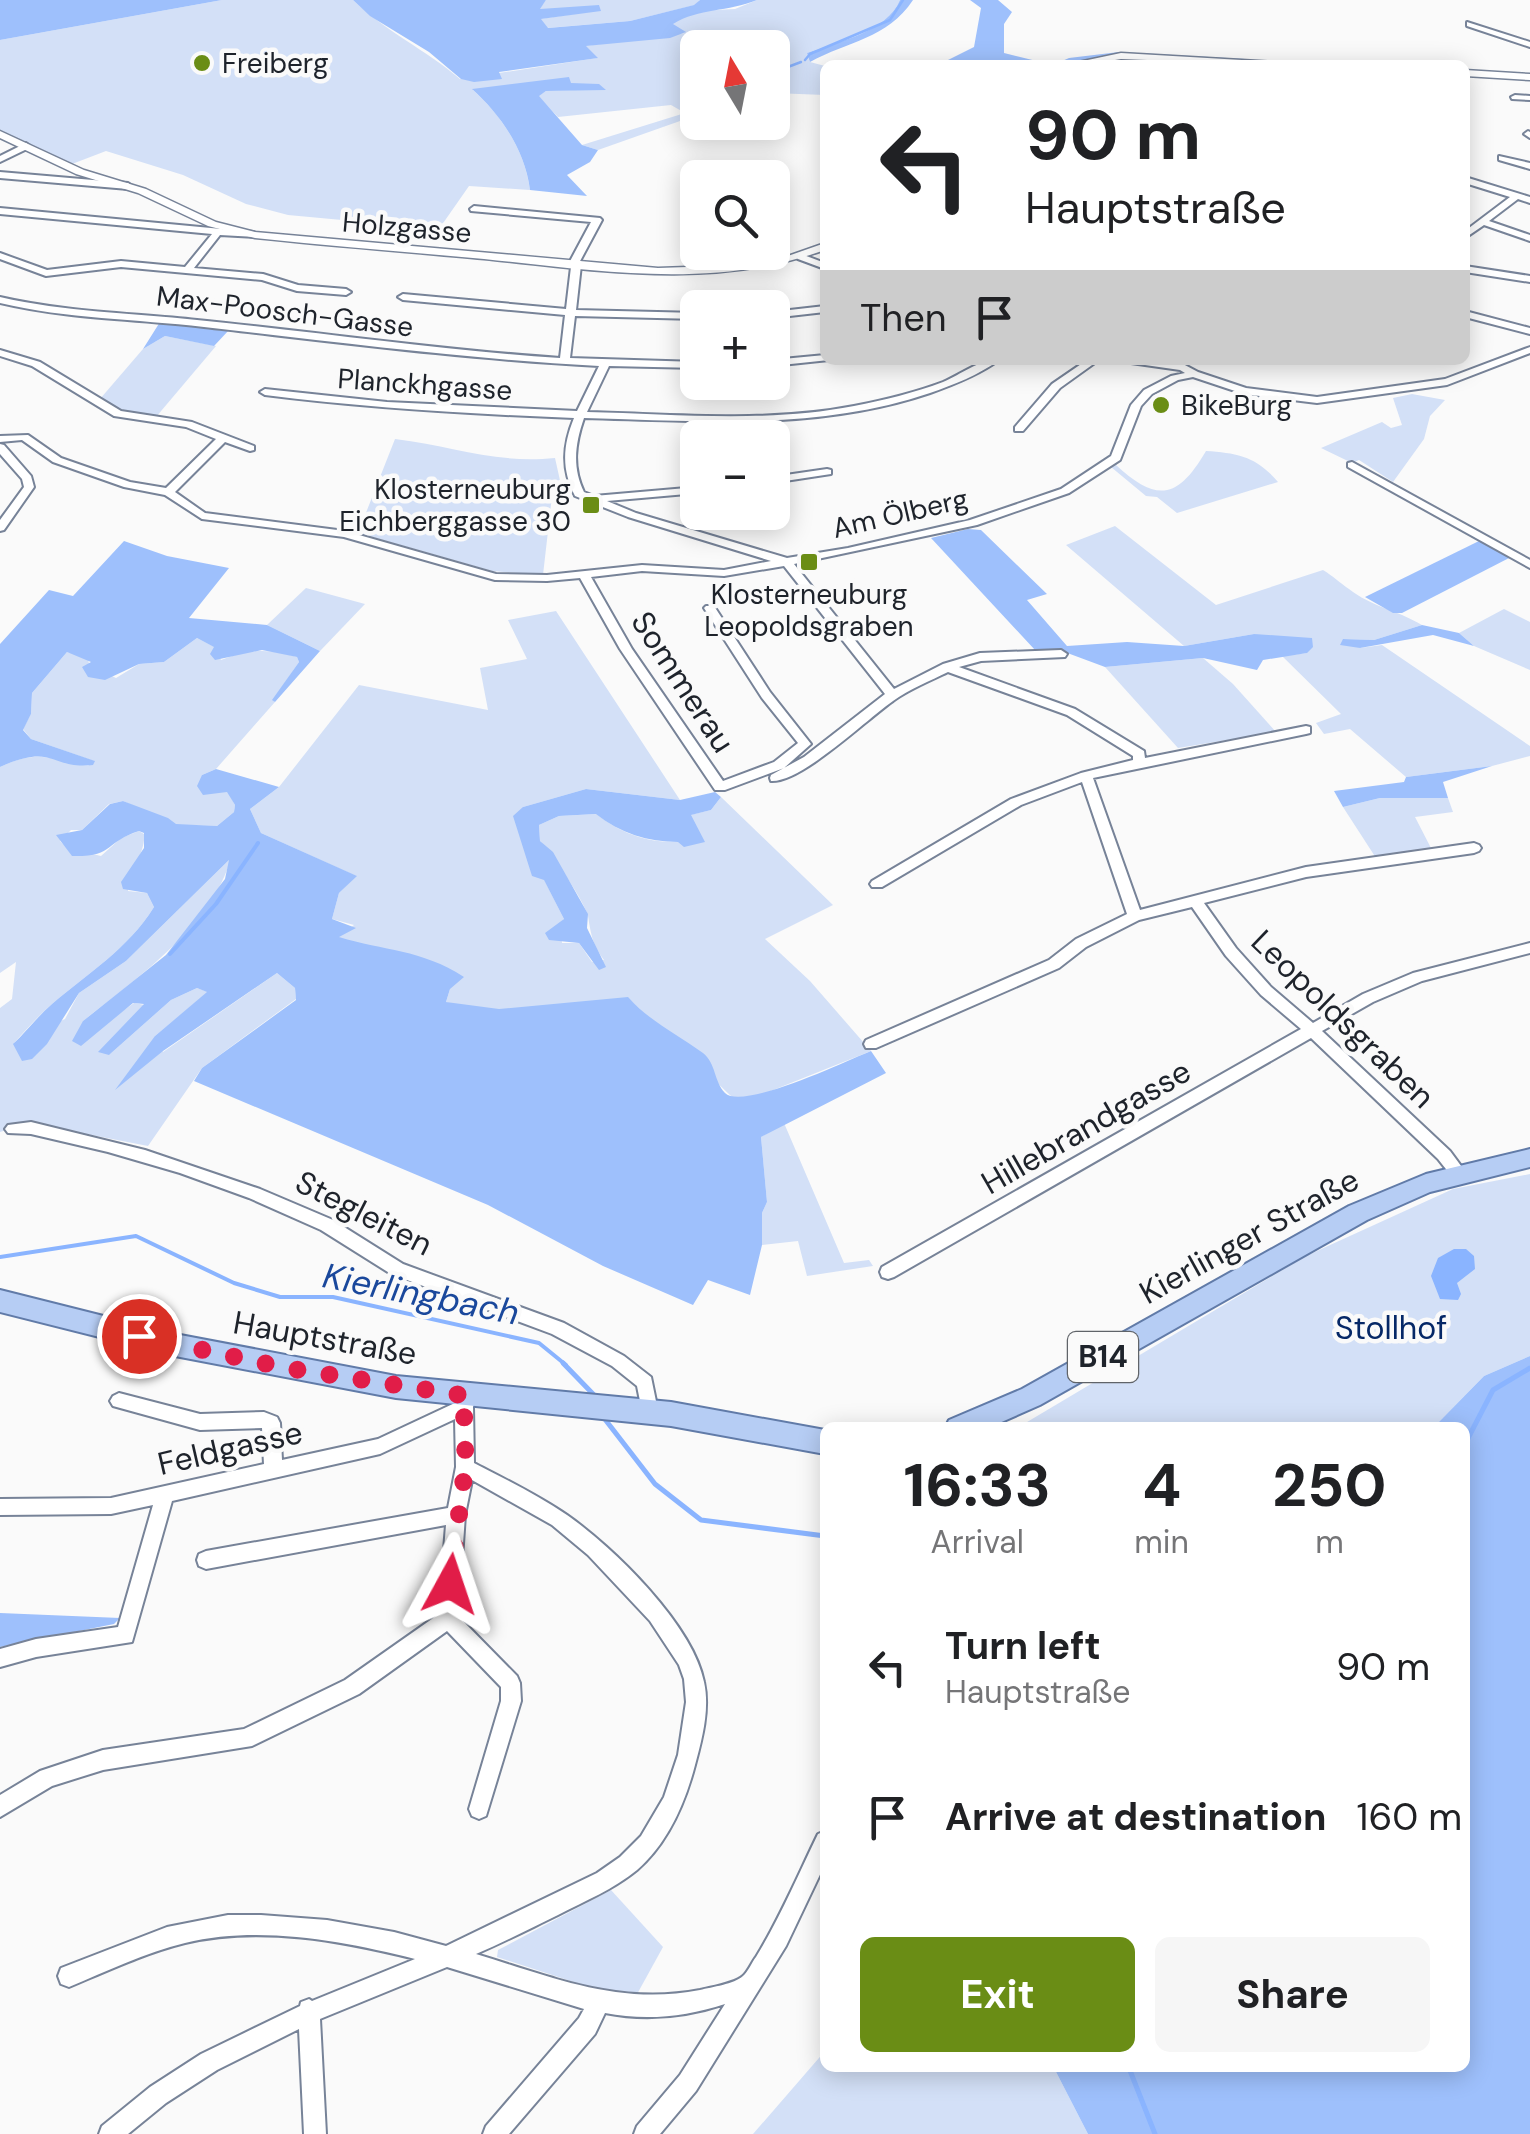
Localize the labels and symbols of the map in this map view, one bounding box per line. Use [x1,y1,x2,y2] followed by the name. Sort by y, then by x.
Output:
[680,30,790,140] north arrow
[222,45,329,82] place label: Freiberg
[191,52,213,74] marker: Freiberg
[341,203,473,252] street label: Holzgasse
[155,277,415,346] street label: Max-Poosch-Gasse
[336,360,513,409] street label: Planckhgasse
[1181,387,1292,424] place label: BikeBurg
[1150,394,1172,416] marker: BikeBurg
[339,471,571,540] place label: Klosterneuburg Eichberggasse 30
[829,480,972,547] street label: Am Ölberg
[580,494,602,516] marker: Klosterneuburg Eichberggasse 30
[798,551,820,573] marker: Klosterneuburg Leopoldsgraben
[704,576,914,645] place label: Klosterneuburg Leopoldsgraben
[622,603,744,761] street label: Sommerau
[1242,921,1444,1117] street label: Leopoldsgraben
[974,1050,1198,1204] street label: Hillebrandgasse
[1132,1158,1366,1314] street label: Kierlinger Straße
[288,1161,440,1265] street label: Stegleiten
[319,1252,523,1336] water label: Kierlingbach
[97,1294,182,1379] pin
[230,1301,420,1375] street label: Hauptstraße
[1335,1307,1447,1349] park label: Stollhof
[1068,1332,1138,1382] road number: B14
[153,1411,307,1485] street label: Feldgasse
[398,1532,502,1636] position arrow

